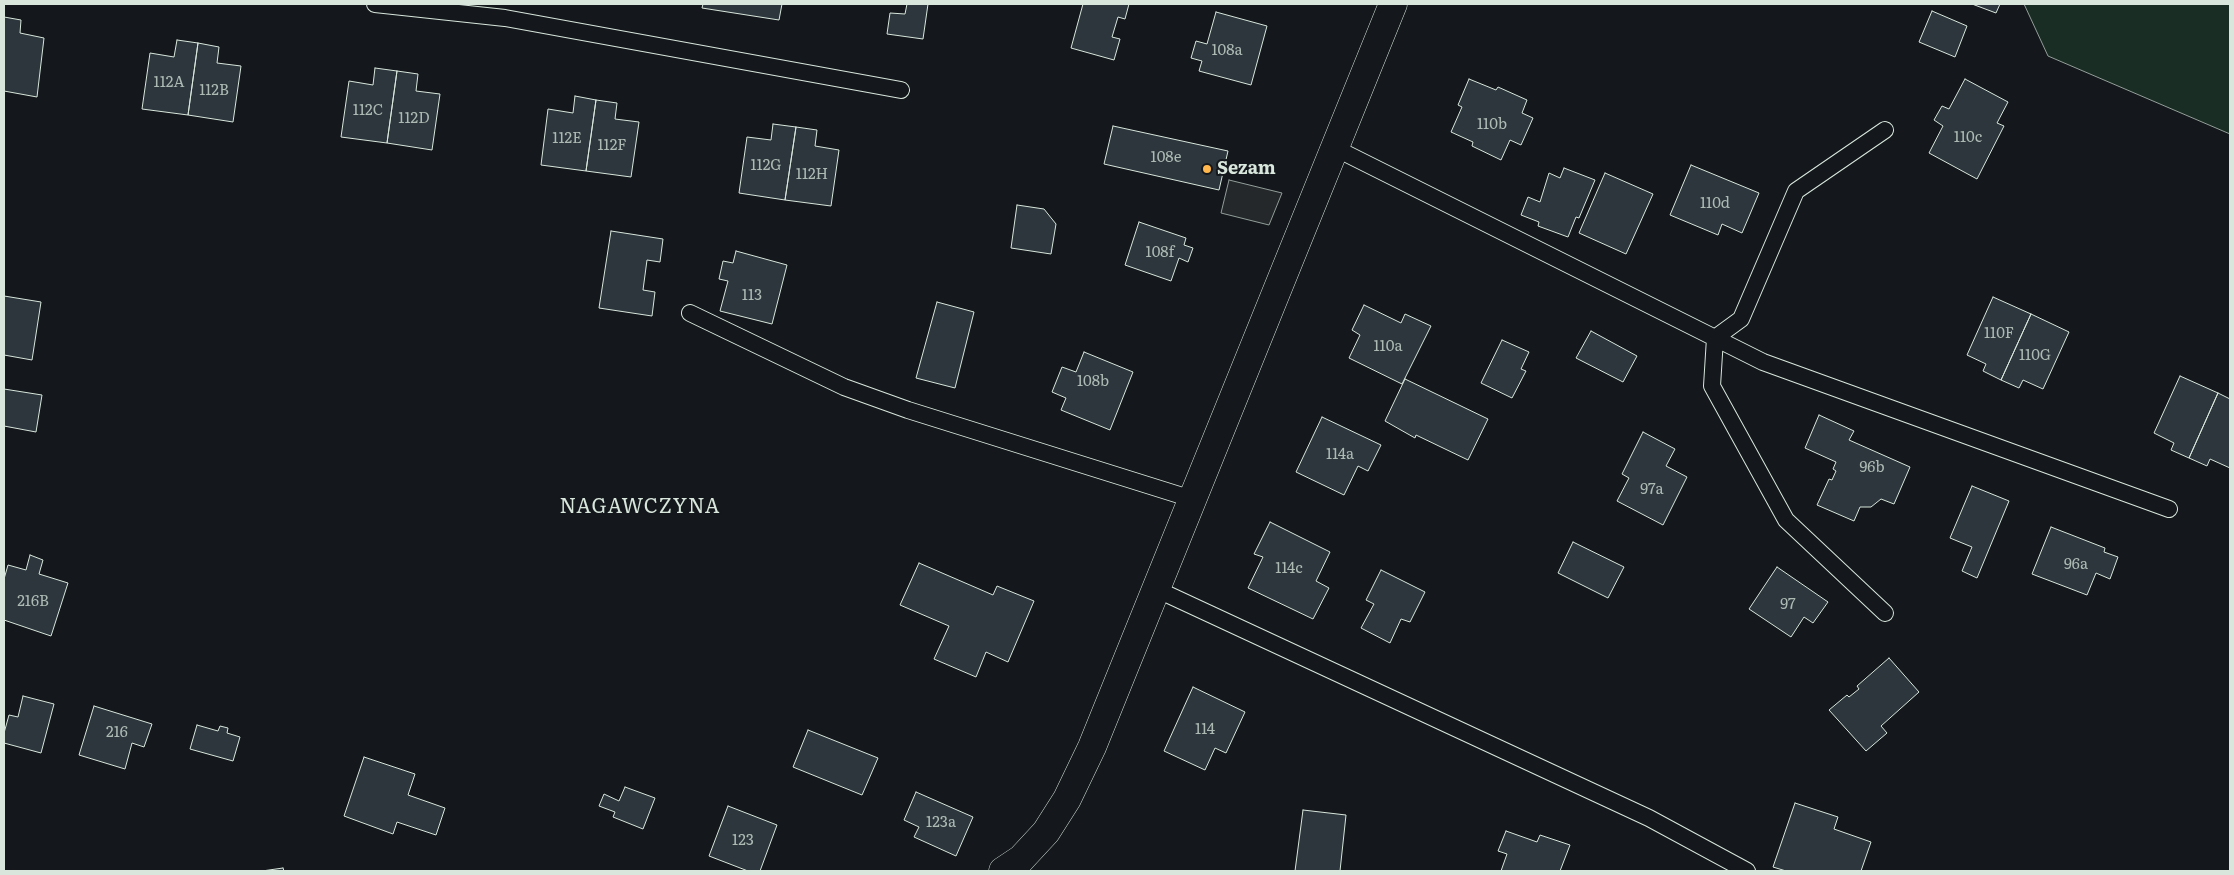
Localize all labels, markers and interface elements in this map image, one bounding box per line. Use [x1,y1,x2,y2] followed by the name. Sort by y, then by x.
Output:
[1211,42,1243,60] house number: 108a
[154,74,184,92] house number: 112A
[199,82,229,100] house number: 112B
[353,102,383,120] house number: 112C
[398,110,430,128] house number: 112D
[1477,116,1507,134] house number: 110b
[1954,129,1982,147] house number: 110c
[552,130,582,148] house number: 112E
[597,137,627,155] house number: 112F
[1151,149,1181,167] house number: 108e
[750,157,782,175] house number: 112G
[1217,158,1276,180] place label: Sezam
[1201,163,1213,175] marker: Sezam
[796,166,828,184] house number: 112H
[1700,195,1730,213] house number: 110d
[1146,244,1174,262] house number: 108f
[742,287,762,305] house number: 113
[1984,325,2014,343] house number: 110F
[1374,338,1402,356] house number: 110a
[2019,347,2051,365] house number: 110G
[1077,373,1109,391] house number: 108b
[1326,446,1354,464] house number: 114a
[1859,459,1885,477] house number: 96b
[1640,481,1664,499] house number: 97a
[558,495,722,519] district label: NAGAWCZYNA
[2064,556,2088,574] house number: 96a
[1275,560,1303,578] house number: 114c
[17,593,49,611] house number: 216B
[1780,596,1796,614] house number: 97
[1195,721,1215,739] house number: 114
[106,724,128,742] house number: 216
[926,814,956,832] house number: 123a
[732,832,754,850] house number: 123

